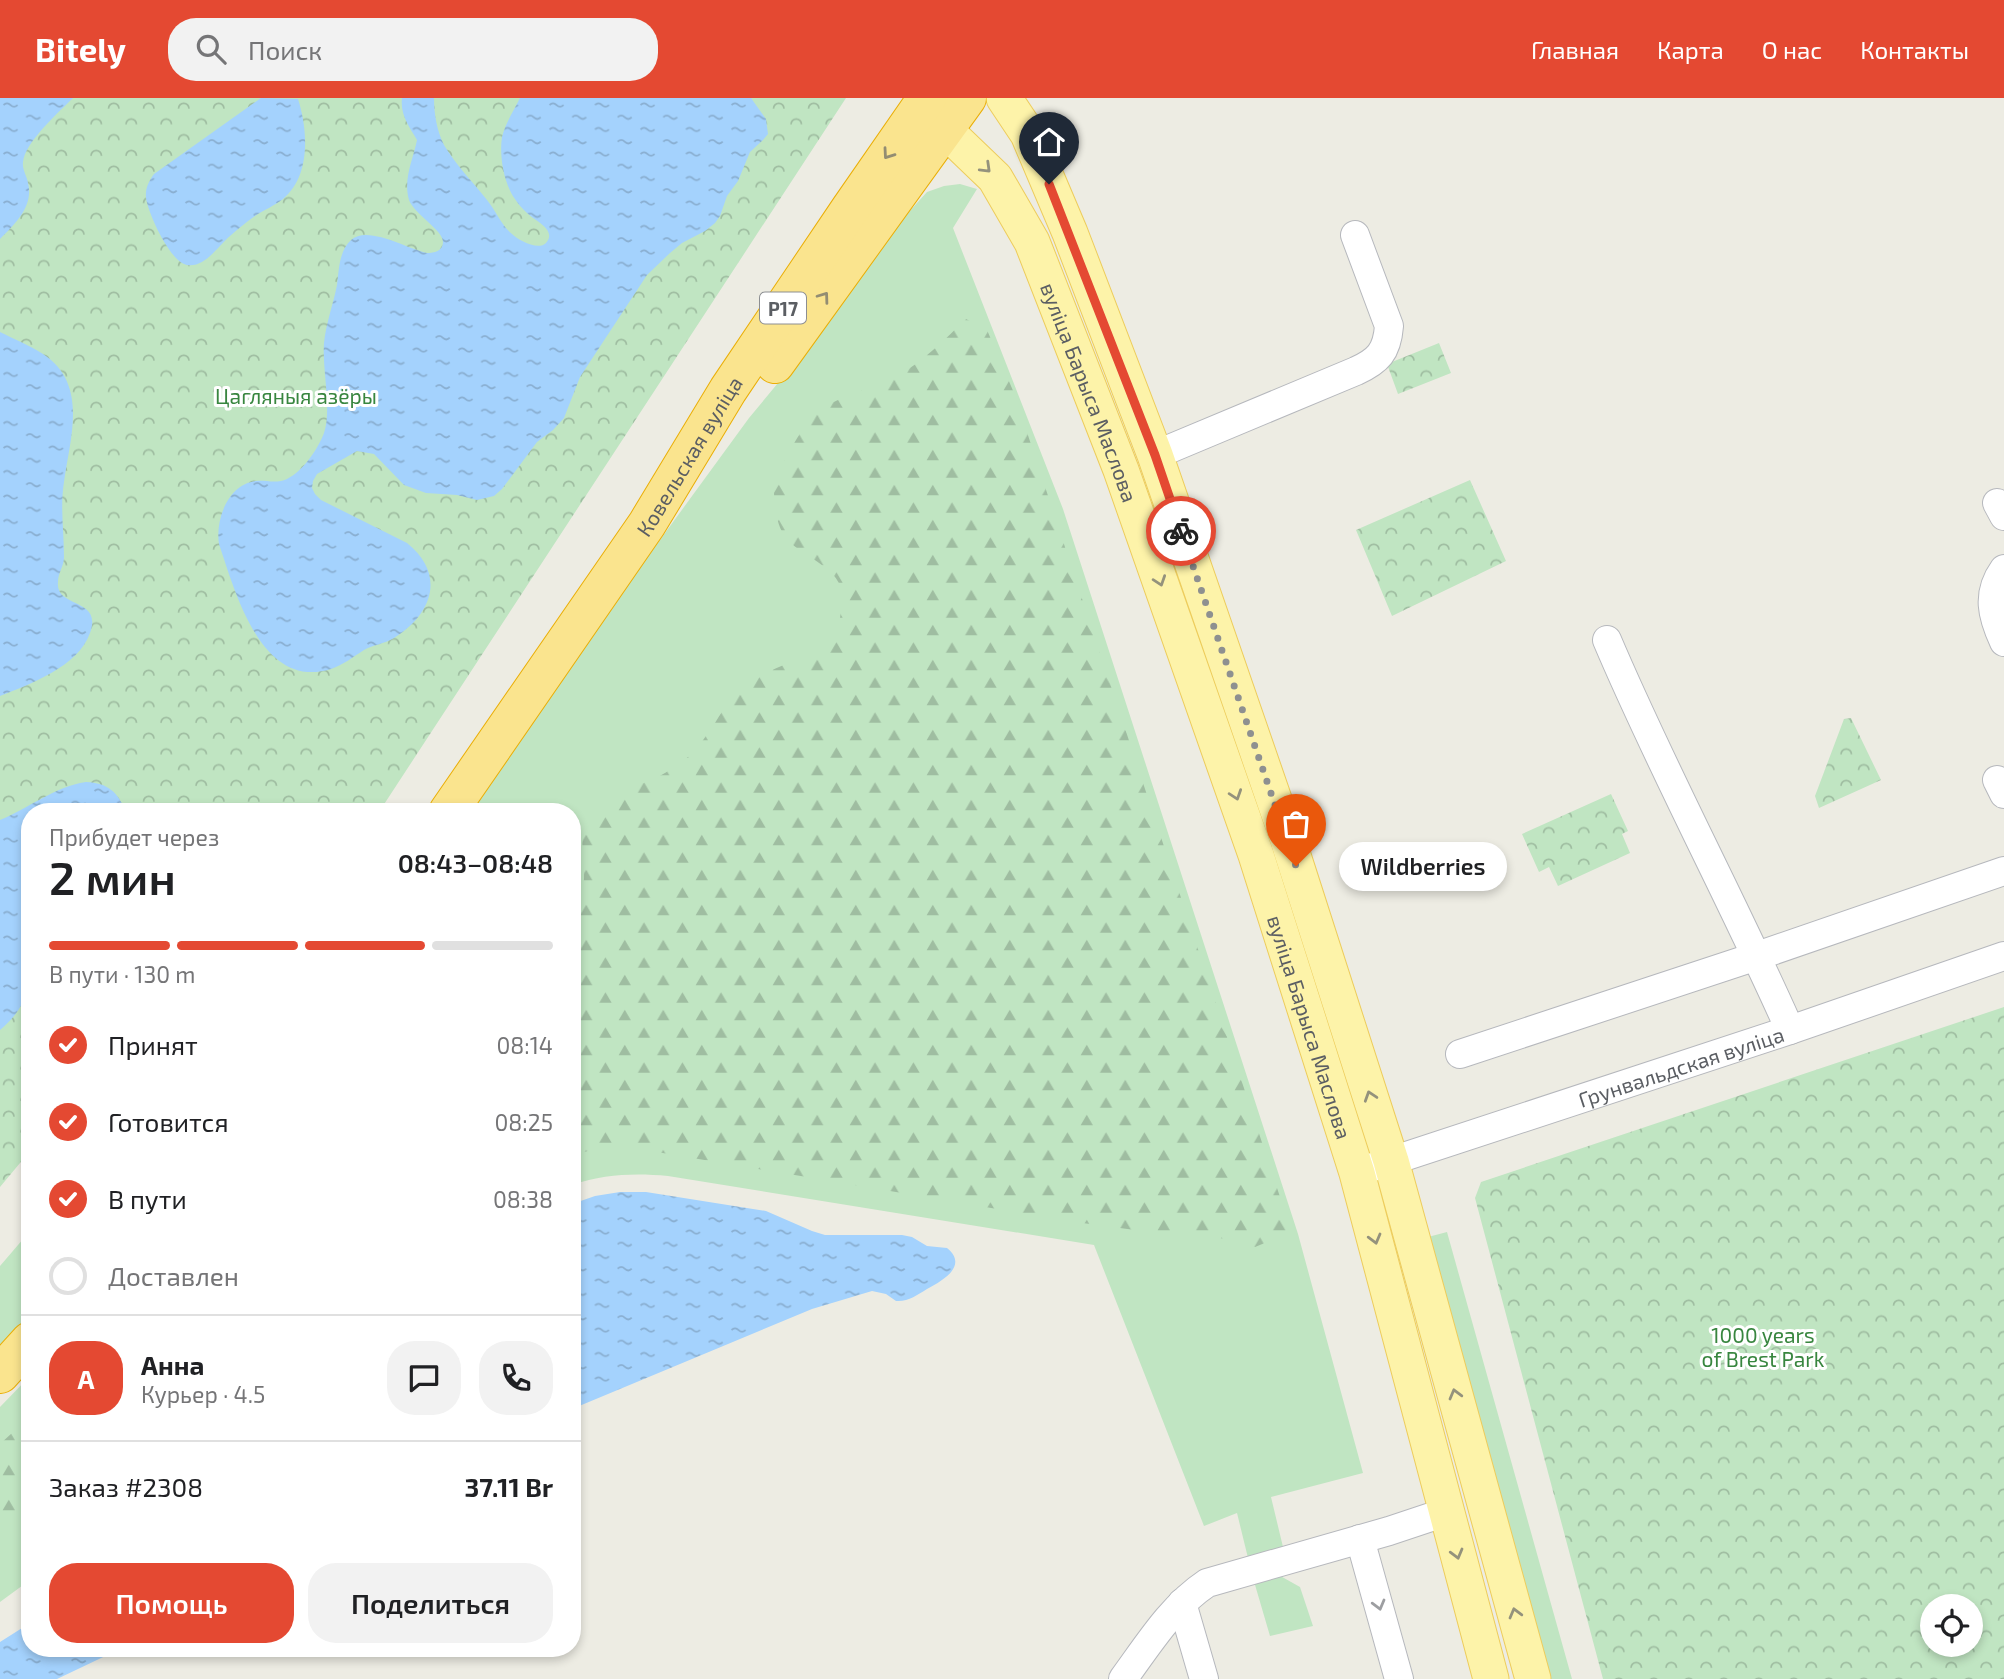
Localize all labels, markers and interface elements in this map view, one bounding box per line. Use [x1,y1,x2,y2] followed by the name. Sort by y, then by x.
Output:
[168,18,658,81] search box
[35,29,126,69] text: Bitely
[192,30,230,68] icon: search
[248,34,322,65] text: Поиск
[1531,35,1619,64] text: Главная
[1657,35,1724,64] text: Карта
[1762,35,1822,64] text: О нас
[1860,35,1969,64] text: Контакты
[1019,112,1079,184] pin
[1030,123,1068,161] icon: home
[884,146,896,159] one-way arrow
[977,160,990,173] one-way arrow
[1036,279,1144,505] street label: вуліца Барыса Маслова
[760,292,806,324] road number: Р17
[816,292,828,305] one-way arrow
[630,371,747,540] street label: Ковельская вуліца
[215,383,377,408] park label: Цагляныя азёры
[1146,496,1216,566] courier
[1162,512,1200,550] icon: bike
[1152,574,1166,586] one-way arrow
[1228,789,1242,801] one-way arrow
[1266,794,1326,866] pin
[1277,805,1315,843] icon: bag
[49,823,219,851] text: Прибудет через
[1338,842,1506,890] callout: Wildberries
[398,847,553,878] text: 08:43–08:48
[49,849,176,904] text: 2 мин
[1360,852,1486,880] text: Wildberries
[1263,912,1358,1142] street label: вуліца Барыса Маслова
[49,960,195,988] text: В пути · 130 m
[1575,1020,1787,1111] street label: Грунвальдская вуліца
[49,1026,87,1064] icon: check
[108,1029,198,1060] text: Принят
[496,1031,553,1059] text: 08:14
[1364,1090,1378,1103] one-way arrow
[49,1103,87,1141] icon: check
[108,1106,229,1137] text: Готовится
[494,1108,553,1136] text: 08:25
[49,1180,87,1218] icon: check
[108,1183,187,1214] text: В пути
[493,1185,553,1213] text: 08:38
[1366,1233,1381,1245] one-way arrow
[108,1260,239,1291] text: Доставлен
[1702,1322,1825,1371] park label: 1000 years of Brest Park
[387,1341,461,1415] button: chat
[479,1341,553,1415] button: phone
[141,1349,204,1380] text: Анна
[78,1363,94,1394] text: А
[141,1380,265,1408] text: Курьер · 4.5
[1449,1388,1463,1400] one-way arrow
[49,1471,203,1502] text: Заказ #2308
[465,1471,553,1502] text: 37.11 Br
[1449,1548,1464,1560] one-way arrow
[49,1563,294,1643] button: Помощь
[308,1563,553,1643] button: Поделиться
[1920,1594,1983,1657] map controls
[1920,1594,1983,1657] button: locate
[1370,1598,1385,1610] one-way arrow
[1509,1607,1523,1619] one-way arrow

